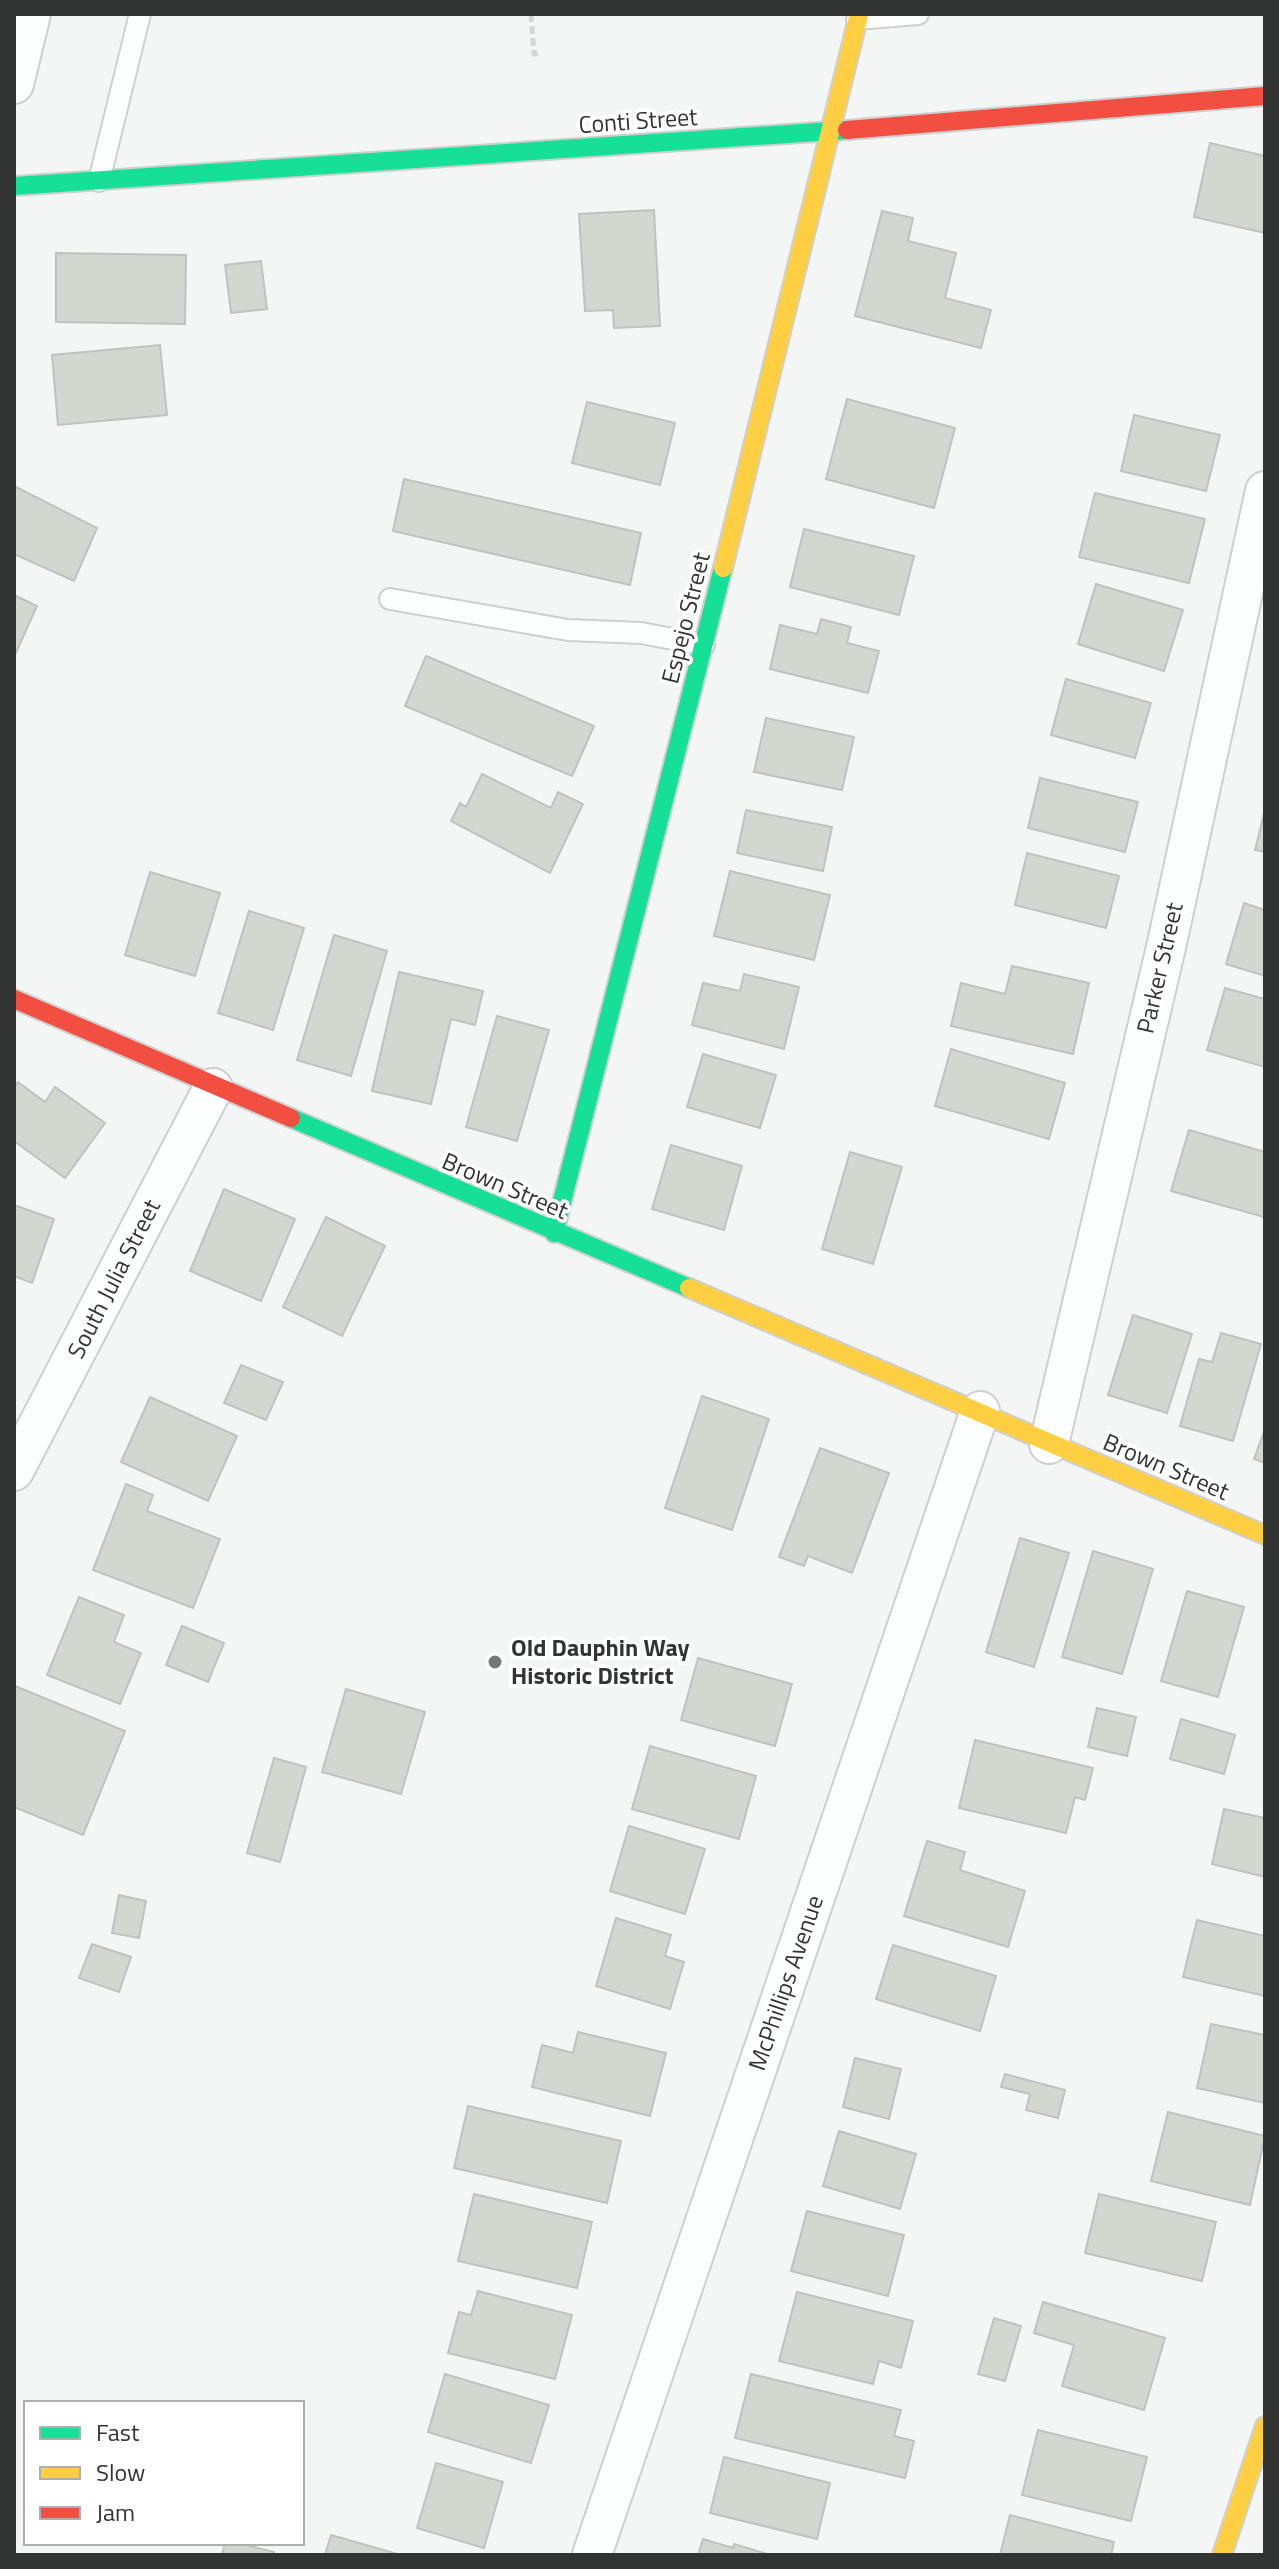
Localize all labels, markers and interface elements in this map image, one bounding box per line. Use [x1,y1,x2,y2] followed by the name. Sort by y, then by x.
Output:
[577,98,699,142] street label: Conti Street
[651,548,719,687] street label: Espejo Street
[1127,898,1192,1037] street label: Parker Street
[437,1142,574,1228] street label: Brown Street
[57,1192,169,1365] street label: South Julia Street
[1098,1423,1235,1509] street label: Brown Street
[511,1629,690,1693] place label: Old Dauphin Way Historic District
[486,1653,504,1671] marker: Old Dauphin Way Historic District
[738,1890,832,2075] street label: McPhillips Avenue
[24,2401,304,2545] legend
[96,2414,140,2450] text: Fast
[96,2454,145,2490] text: Slow
[96,2494,135,2530] text: Jam

